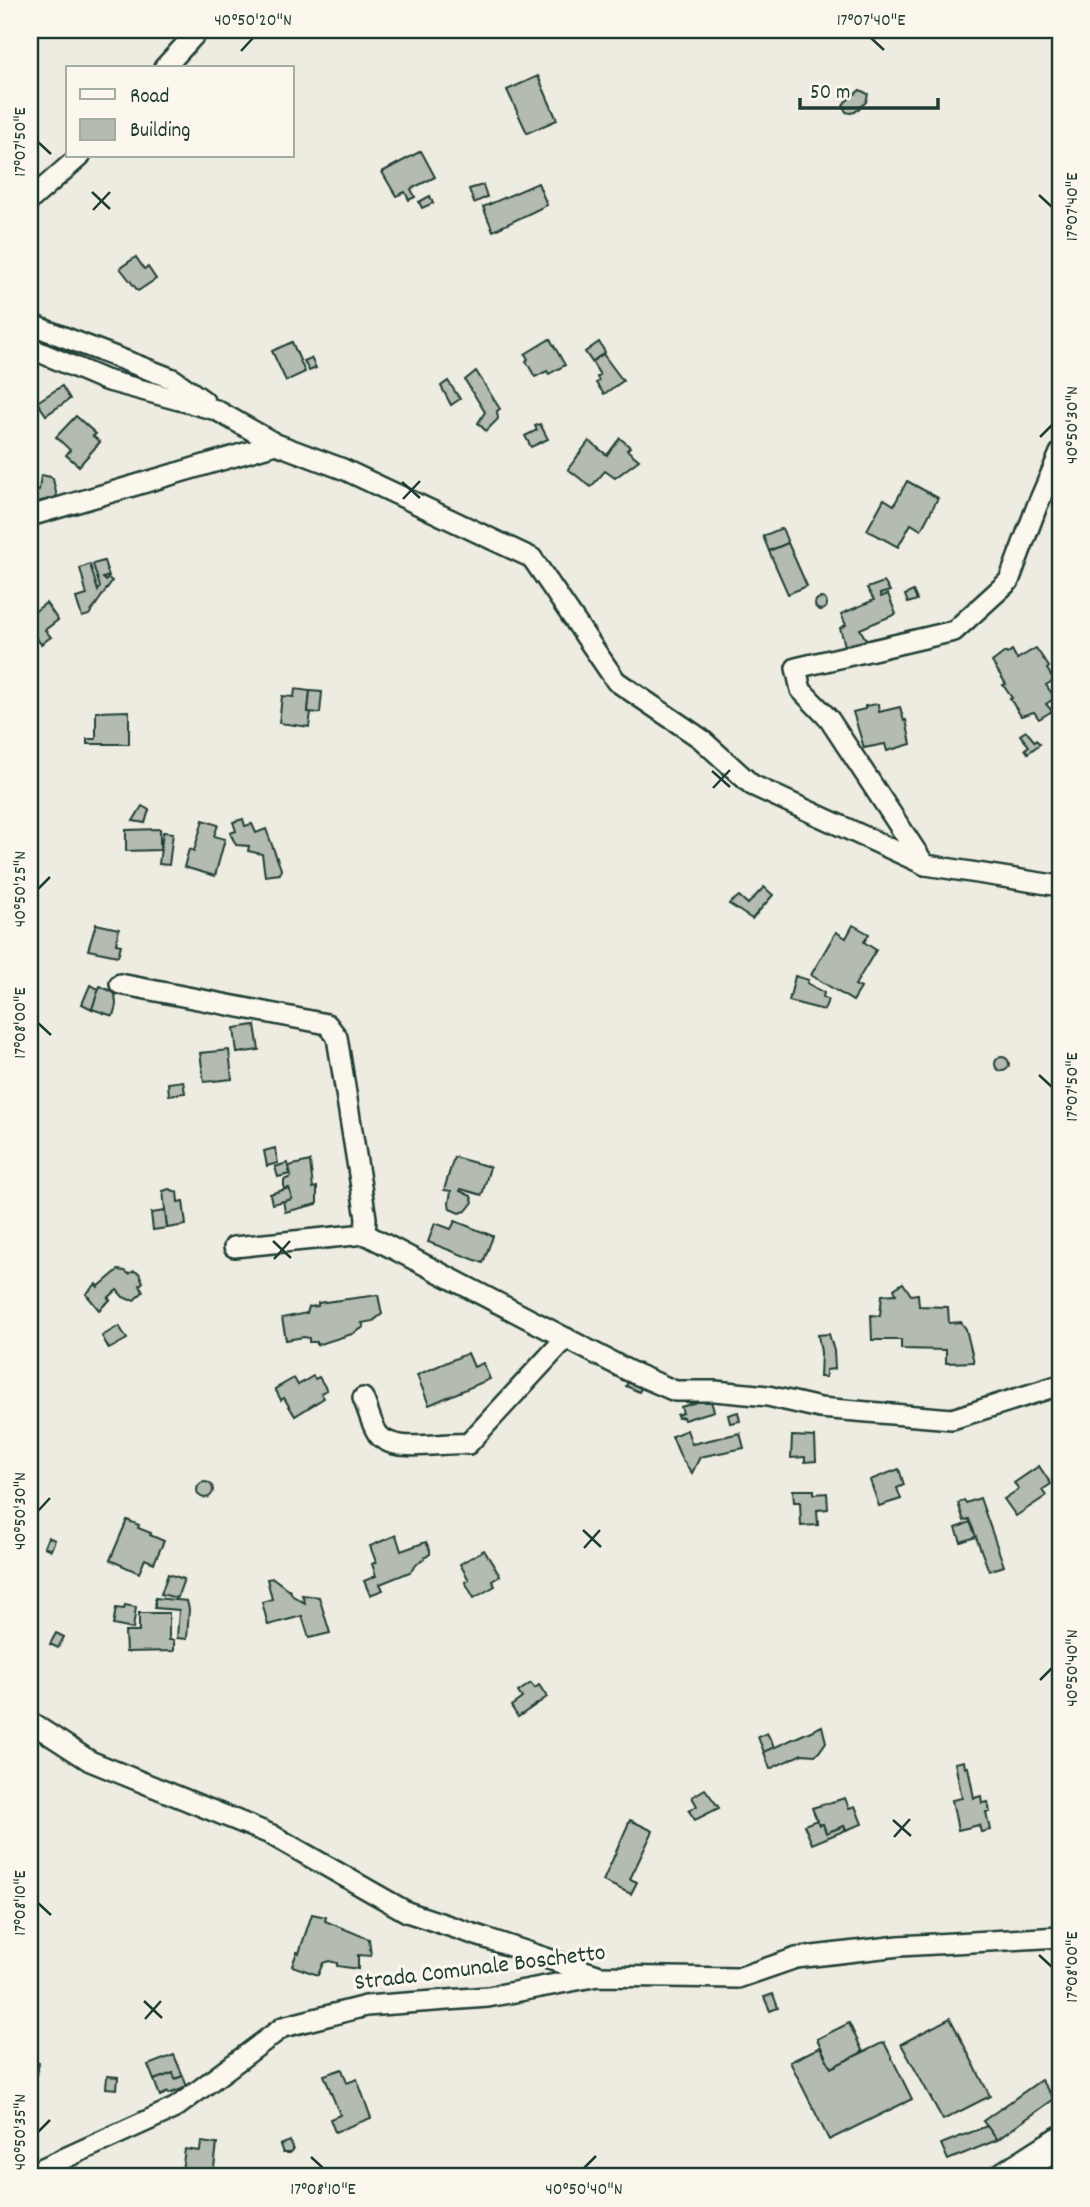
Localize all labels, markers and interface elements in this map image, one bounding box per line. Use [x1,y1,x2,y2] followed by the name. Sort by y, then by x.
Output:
[214,9,292,34] text: 40°50'20"N
[837,9,905,34] text: 17°07'40"E
[66,66,294,158] legend
[800,66,938,110] scale bar
[810,79,850,109] text: 50 m
[130,83,169,113] text: Road
[9,107,34,177] text: 17°07'50"E
[130,117,190,147] text: Building
[1061,173,1086,241] text: 17°07'40"E
[1061,386,1086,464] text: 40°50'30"N
[9,851,34,927] text: 40°50'25"N
[9,987,34,1059] text: 17°08'00"E
[1061,1052,1086,1122] text: 17°07'50"E
[9,1472,34,1550] text: 40°50'30"N
[1061,1629,1086,1707] text: 40°50'40"N
[9,1870,34,1936] text: 17°08'10"E
[1061,1931,1086,2003] text: 17°08'00"E
[352,1937,608,2001] street label: Strada Comunale Boschetto
[9,2094,34,2170] text: 40°50'35"N
[290,2178,356,2203] text: 17°08'10"E
[545,2178,623,2203] text: 40°50'40"N

